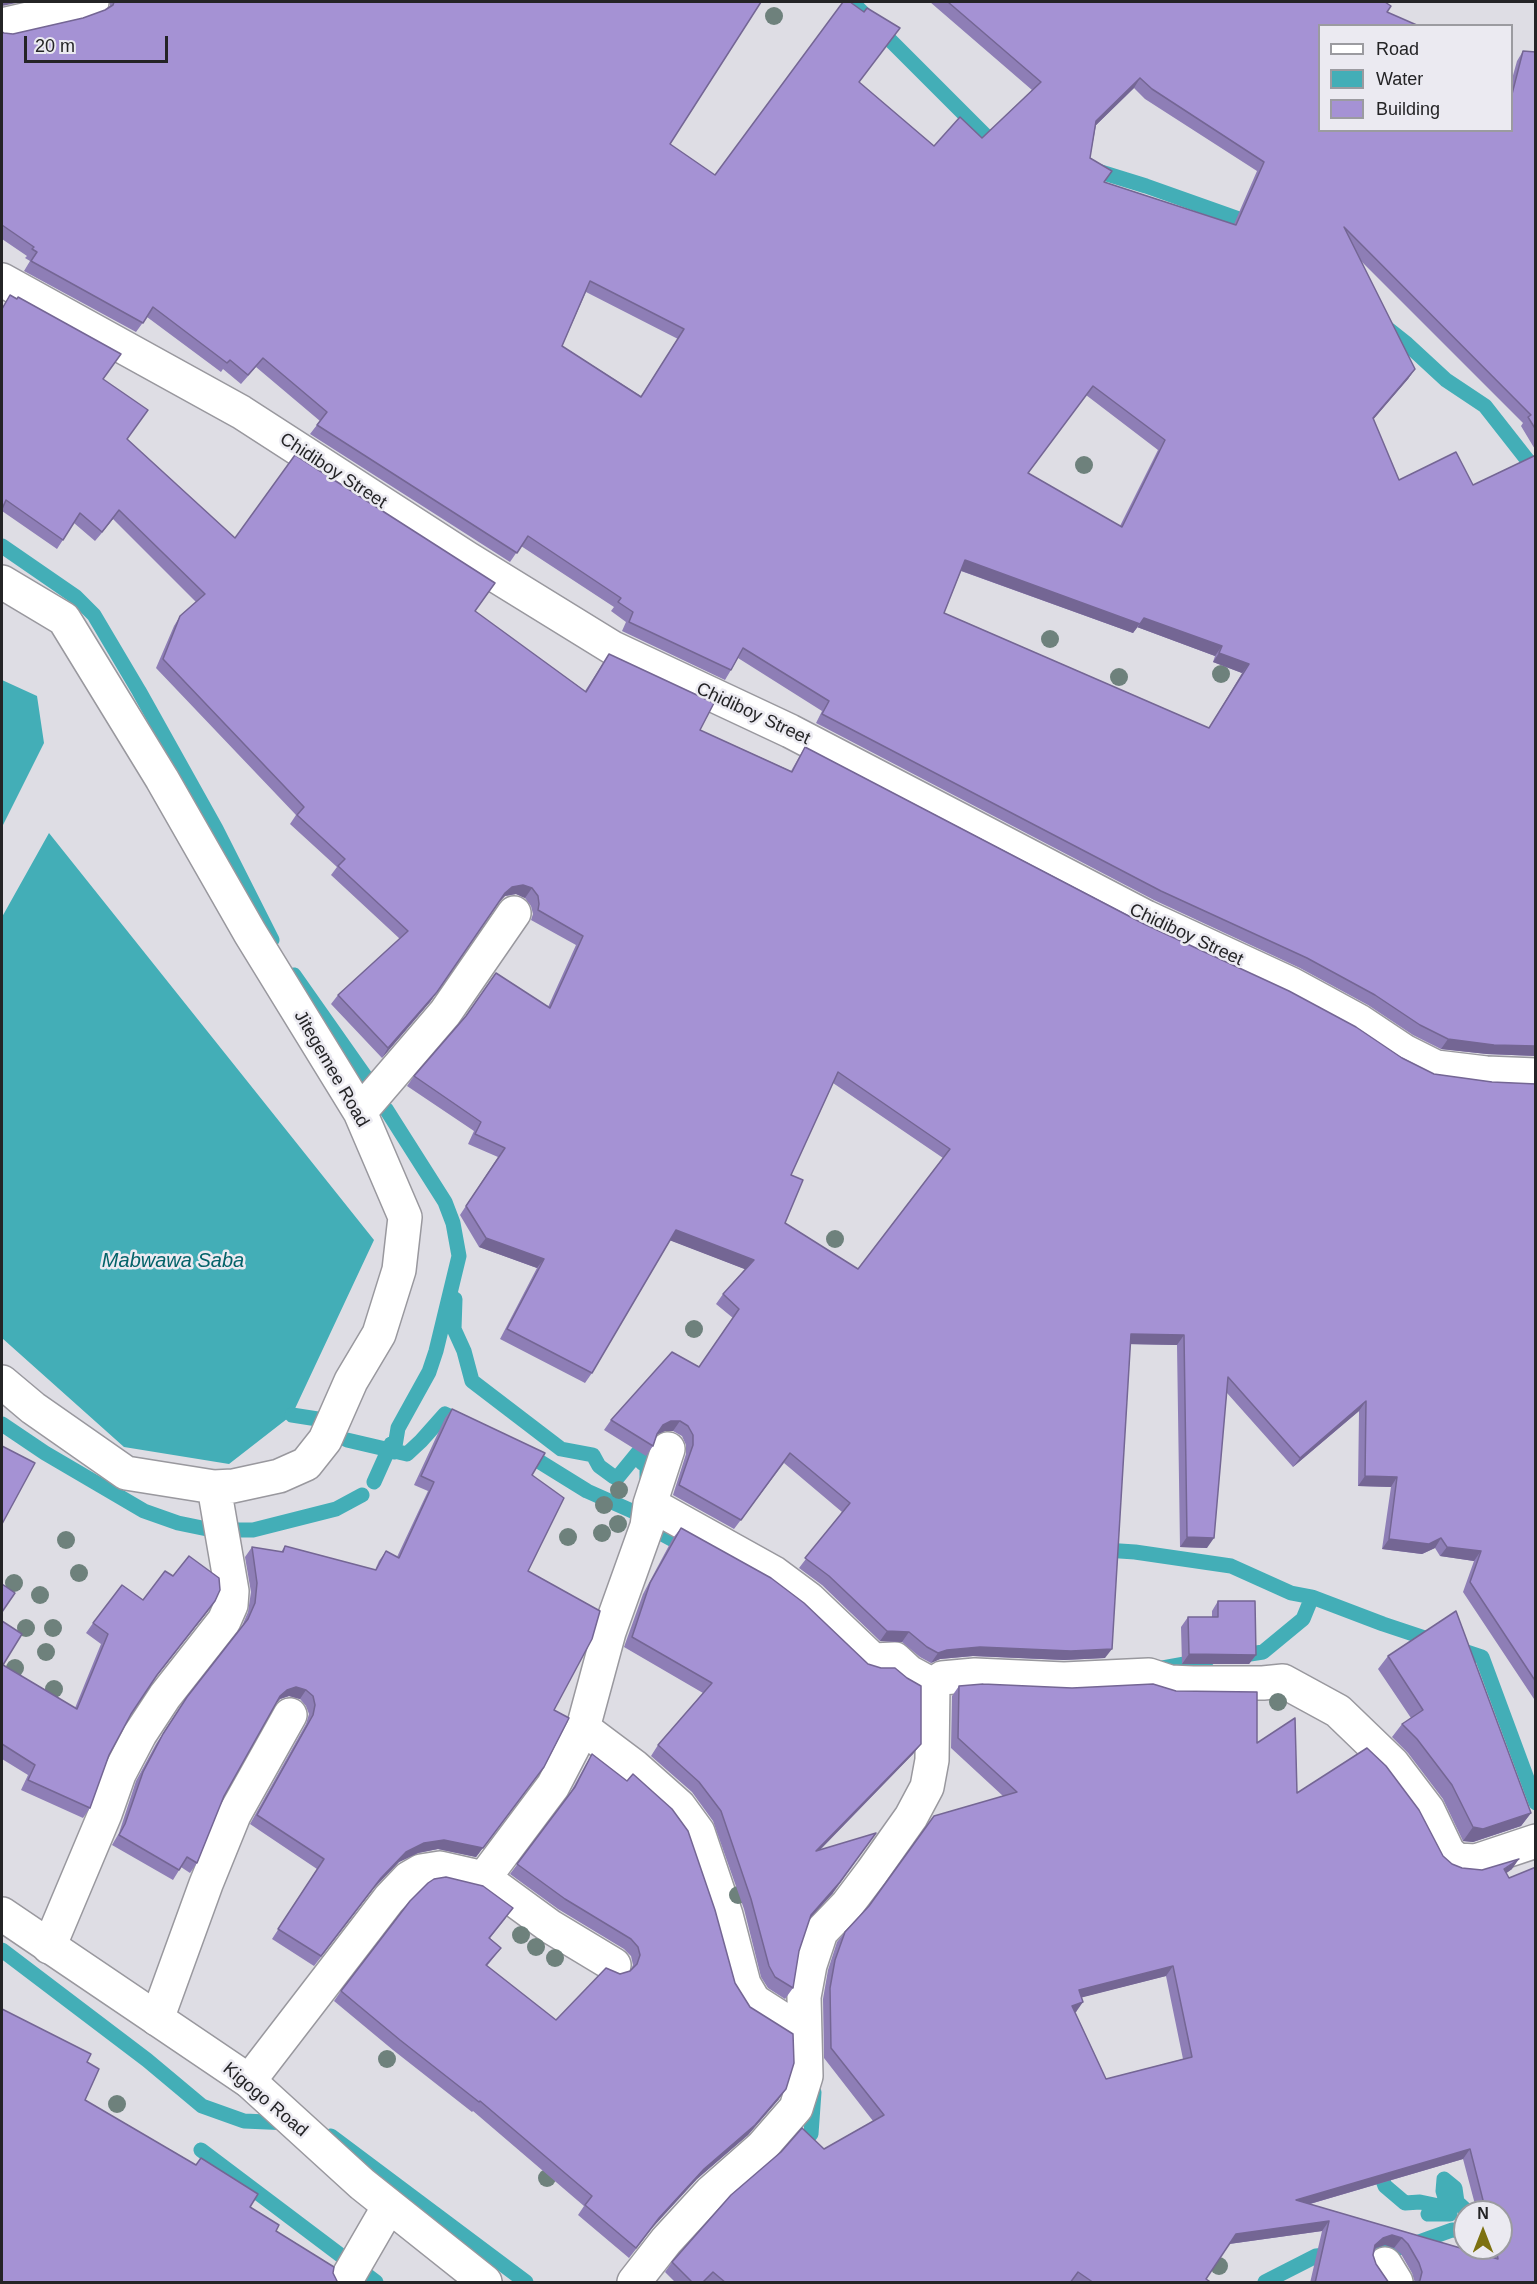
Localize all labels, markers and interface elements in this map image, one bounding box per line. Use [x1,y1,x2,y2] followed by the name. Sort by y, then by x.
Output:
[27,24,171,62] scale bar
[1318,24,1513,132] legend
[35,36,75,56] text: 20 m
[1376,39,1419,59] text: Road
[1376,69,1423,89] text: Water
[1376,99,1440,119] text: Building
[276,428,390,514] street label: Chidiboy Street
[693,678,813,750] street label: Chidiboy Street
[1126,899,1246,971] street label: Chidiboy Street
[289,1007,373,1131] street label: Jitegemee Road
[102,1249,244,1273] water label: Mabwawa Saba
[218,2058,312,2142] street label: Kigogo Road
[1453,2200,1513,2260] north arrow
[1477,2205,1489,2222] text: N

